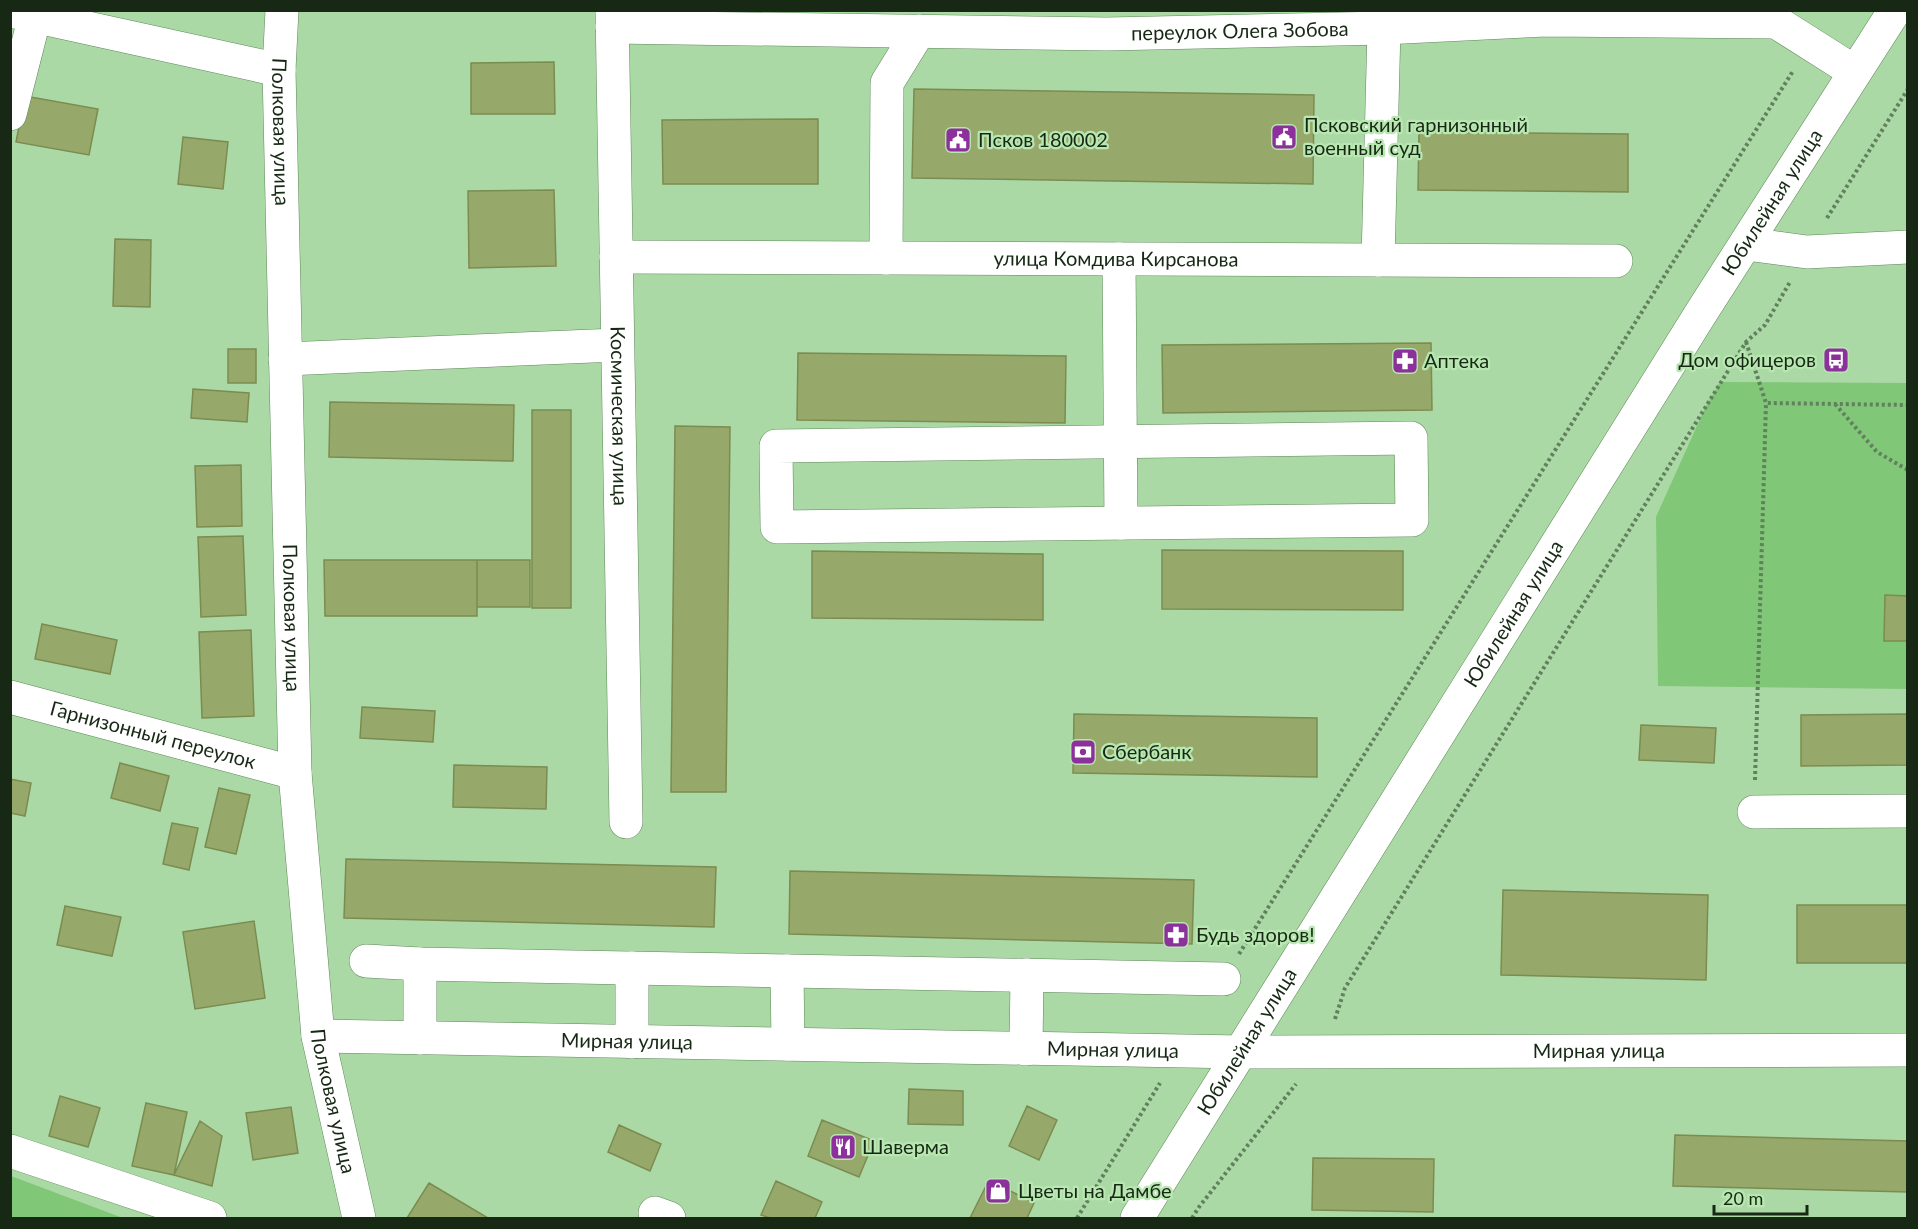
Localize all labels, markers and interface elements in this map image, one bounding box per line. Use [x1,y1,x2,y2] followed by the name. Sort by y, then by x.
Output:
[1131,16,1349,44] street label: переулок Олега Зобова
[268,57,295,206] street label: Полковая улица
[1304,112,1528,159] place label: Псковский гарнизонный военный суд
[1269,122,1299,152] public building icon: Псковский гарнизонный военный суд
[1716,124,1827,279] street label: Юбилейная улица
[943,125,973,155] public building icon: Псков 180002
[978,127,1108,151] place label: Псков 180002
[994,246,1238,270] street label: улица Комдива Кирсанова
[606,326,634,506] street label: Космическая улица
[1821,345,1851,375] bus stop icon: Дом офицеров
[1390,346,1420,376] pharmacy icon: Аптека
[1678,347,1816,371] place label: Дом офицеров
[1424,348,1489,372] place label: Аптека
[1458,535,1568,691] street label: Юбилейная улица
[279,544,306,692] street label: Полковая улица
[48,695,259,773] street label: Гарнизонный переулок
[1068,737,1098,767] bank icon: Сбербанк
[1102,739,1192,763] place label: Сбербанк
[1161,920,1191,950] pharmacy icon: Будь здоров!
[1196,922,1315,946] place label: Будь здоров!
[1191,963,1301,1119] street label: Юбилейная улица
[561,1027,693,1053] street label: Мирная улица
[306,1028,362,1176] street label: Полковая улица
[1047,1036,1179,1062] street label: Мирная улица
[1533,1038,1665,1062] street label: Мирная улица
[828,1132,858,1162] restaurant icon: Шаверма
[862,1134,949,1158] place label: Шаверма
[983,1176,1013,1206] shop icon: Цветы на Дамбе
[1018,1178,1172,1202] place label: Цветы на Дамбе
[1714,1178,1807,1216] scale bar
[1723,1187,1763,1209] text: 20 m

